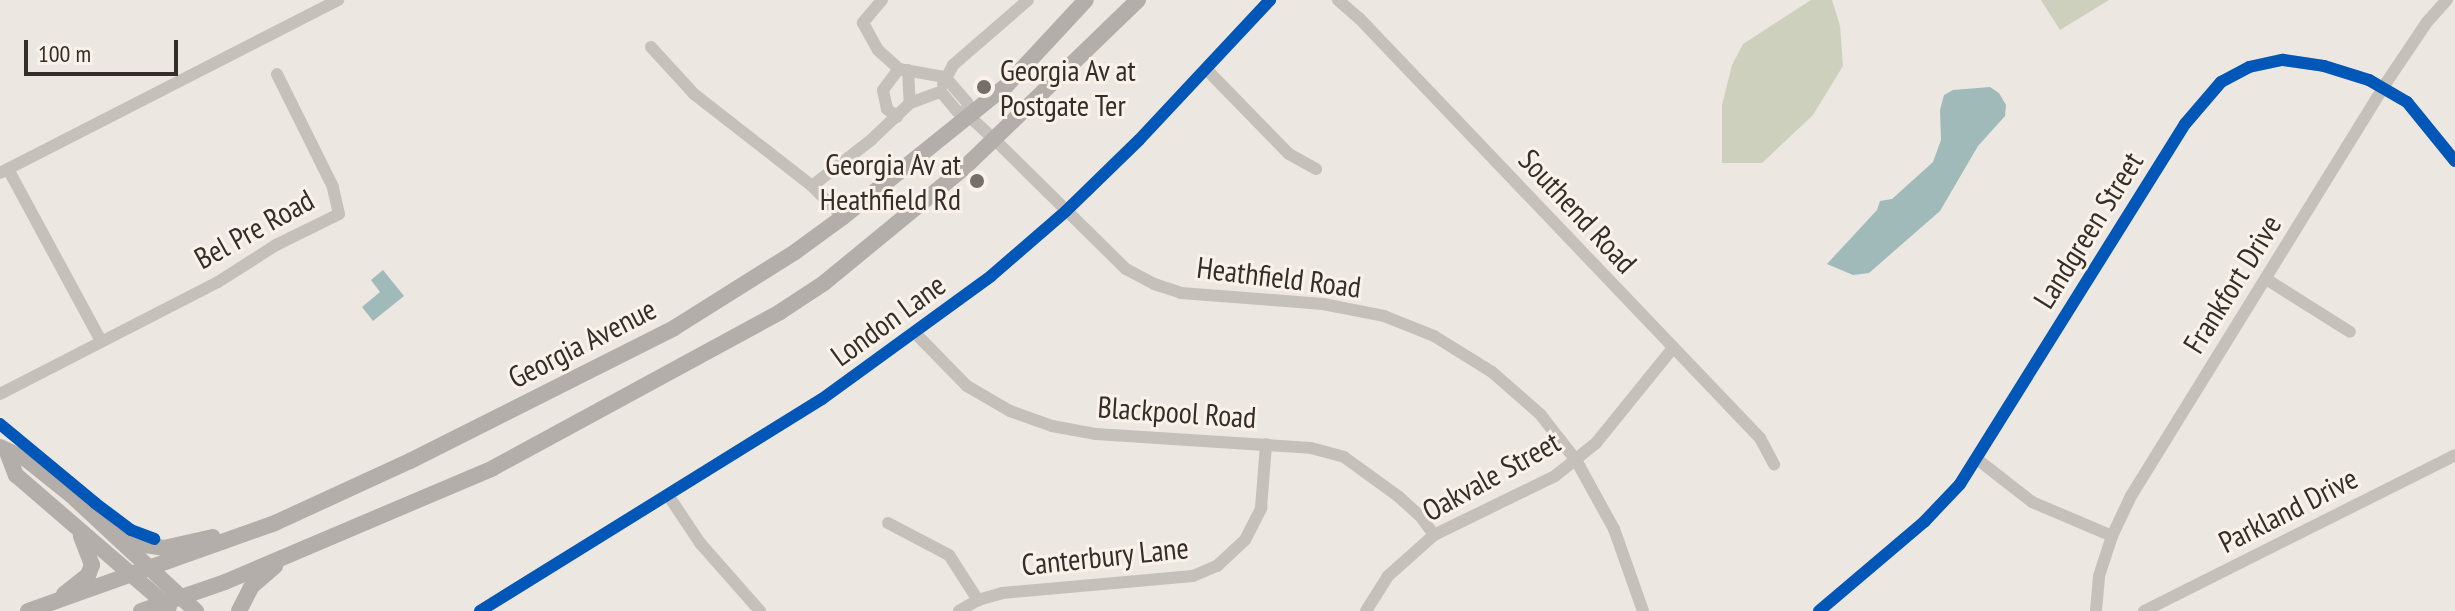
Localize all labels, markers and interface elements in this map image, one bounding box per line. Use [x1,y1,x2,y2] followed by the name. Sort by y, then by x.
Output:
[28,24,182,74] scale bar
[38,38,91,69] text: 100 m
[1000,52,1137,122] place label: Georgia Av at Postgate Ter
[975,78,993,96] marker: Georgia Av at Postgate Ter
[1512,142,1644,280] street label: Southend Road
[2026,145,2150,315] street label: Landgreen Street
[820,146,961,216] place label: Georgia Av at Heathfield Rd
[968,172,986,190] marker: Georgia Av at Heathfield Rd
[188,182,320,276] street label: Bel Pre Road
[2175,208,2289,360] street label: Frankfort Drive
[1195,249,1363,305] street label: Heathfield Road
[824,267,952,373] street label: London Lane
[502,290,662,396] street label: Georgia Avenue
[1096,389,1258,435] street label: Blackpool Road
[1416,424,1566,528] street label: Oakvale Street
[2213,460,2363,560] street label: Parkland Drive
[1019,529,1191,583] street label: Canterbury Lane

